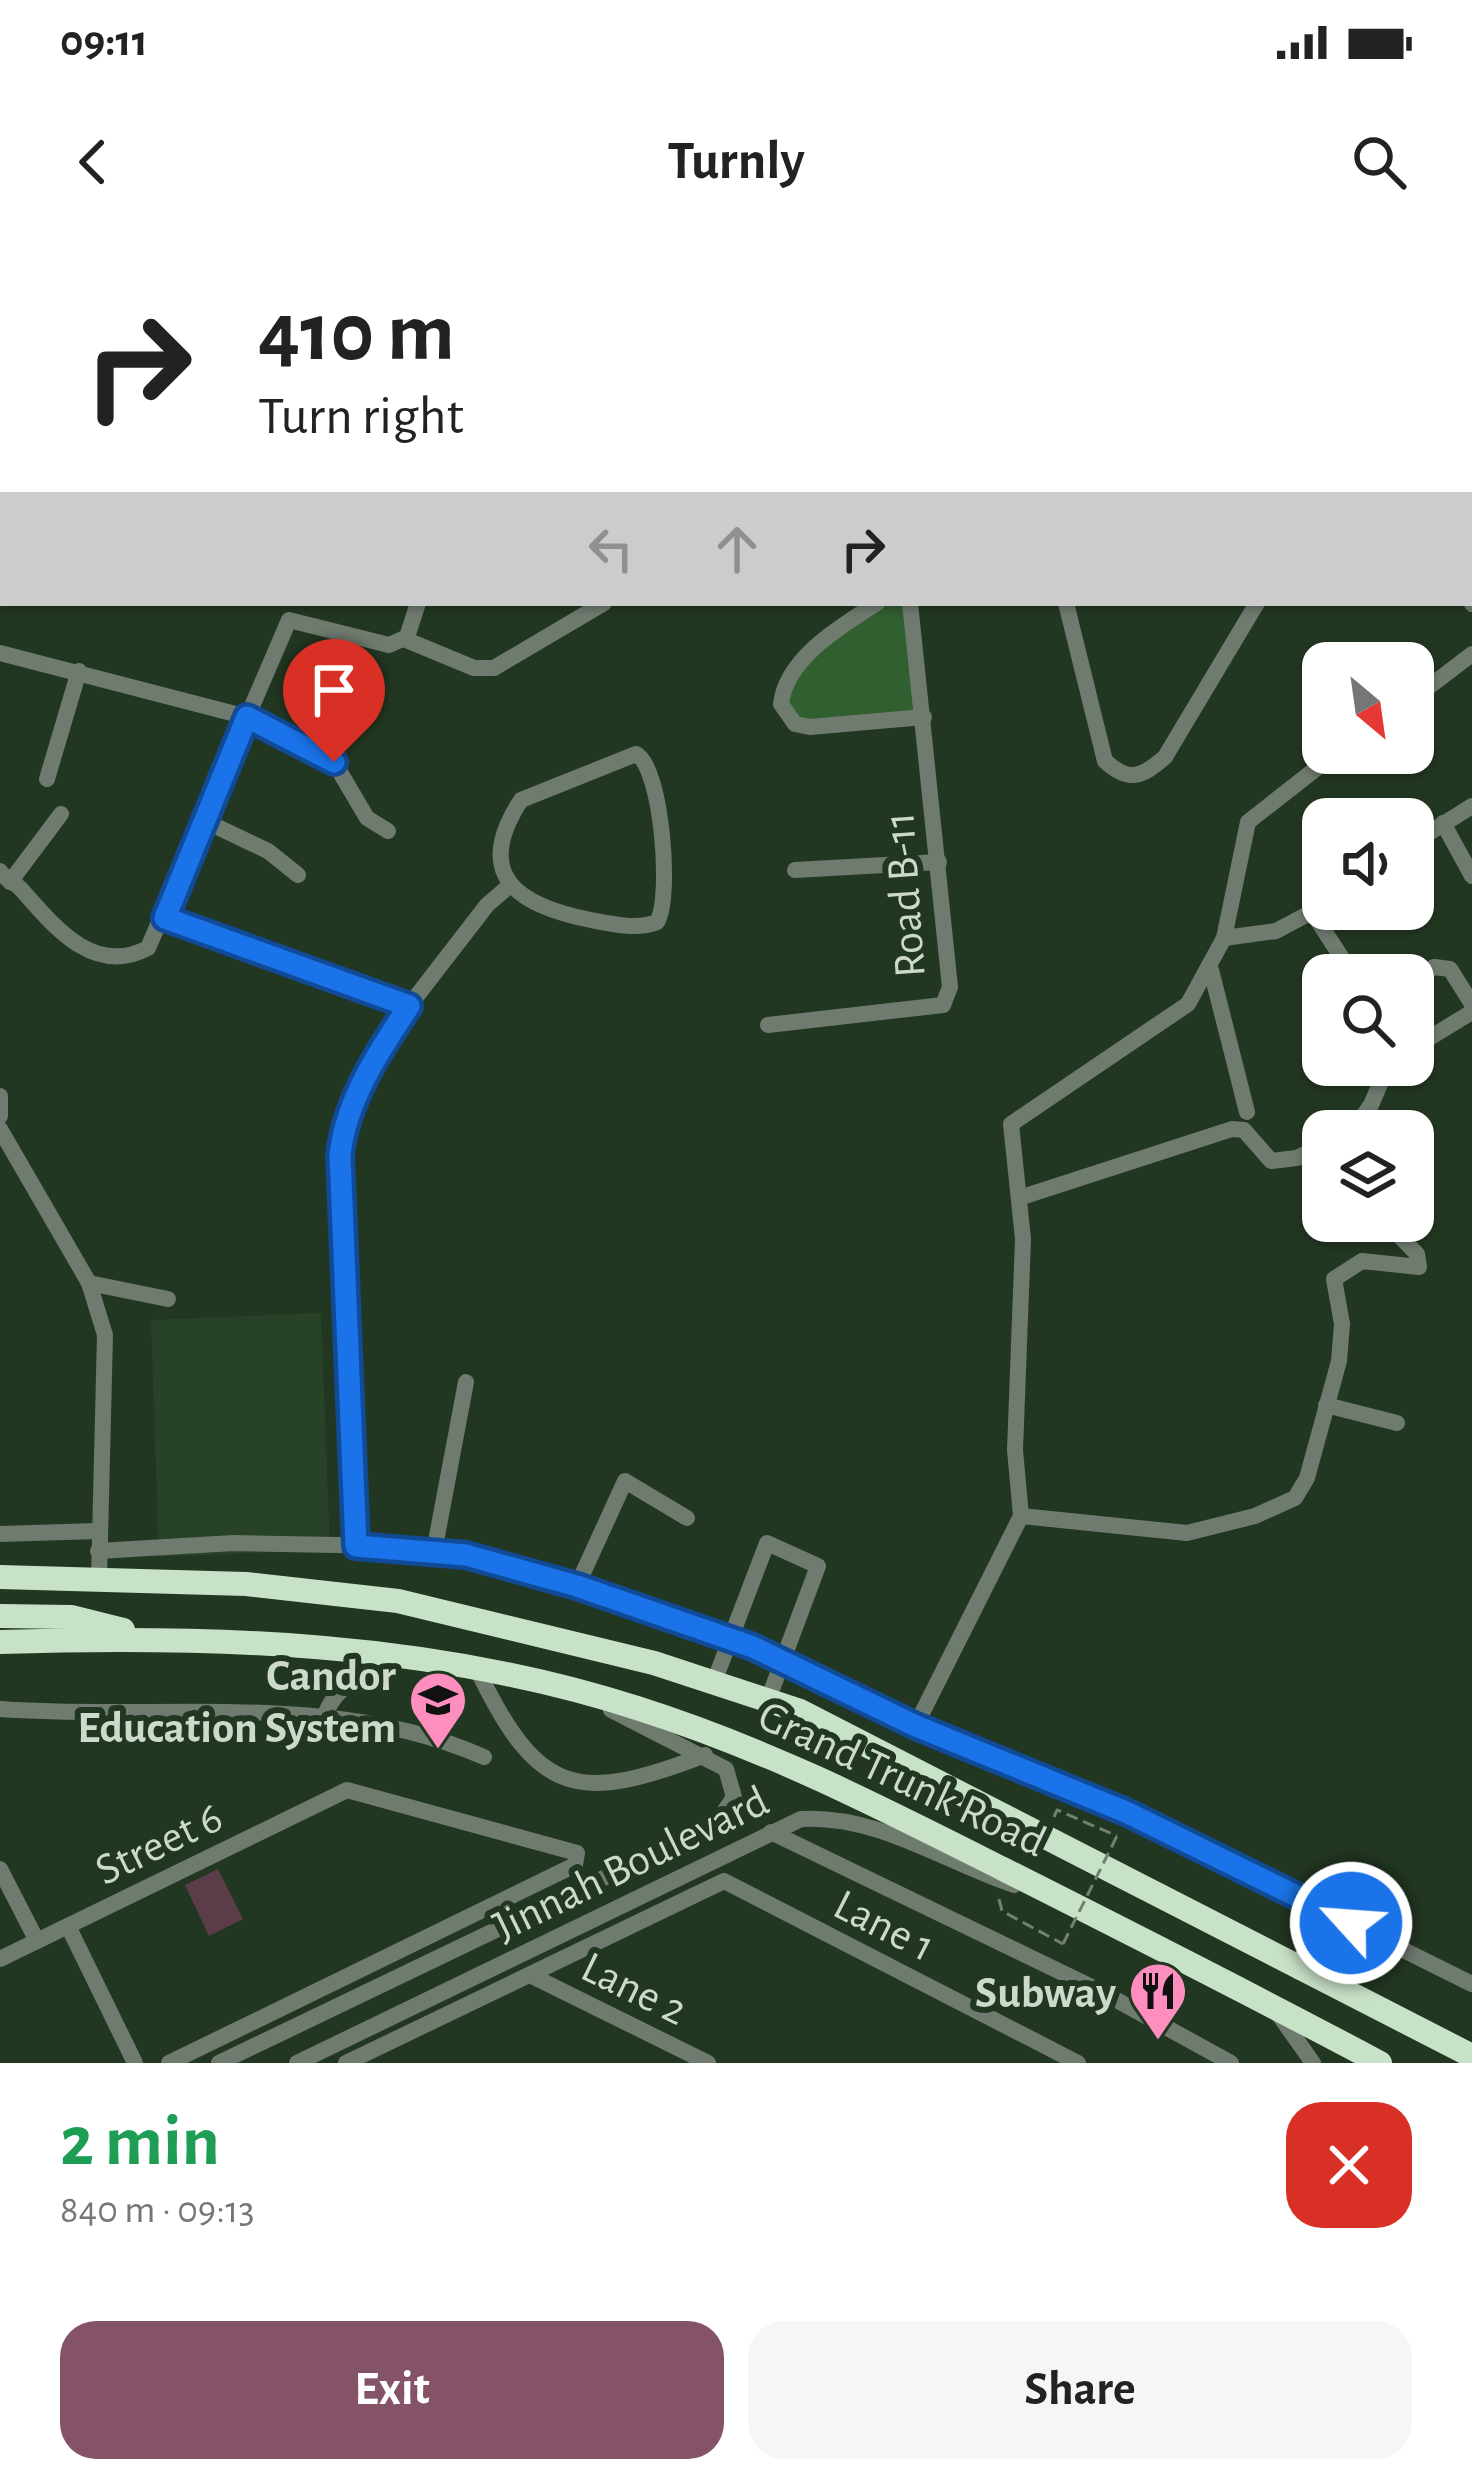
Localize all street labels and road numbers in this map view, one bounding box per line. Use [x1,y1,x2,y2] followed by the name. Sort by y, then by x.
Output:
[877,811,934,979] street label: Road B-11
[751,1693,1053,1865] street label: Grand Trunk Road
[487,1778,776,1950] street label: Jinnah Boulevard
[89,1795,229,1894] street label: Street 6
[826,1882,941,1970] street label: Lane 1
[574,1945,694,2034] street label: Lane 2

